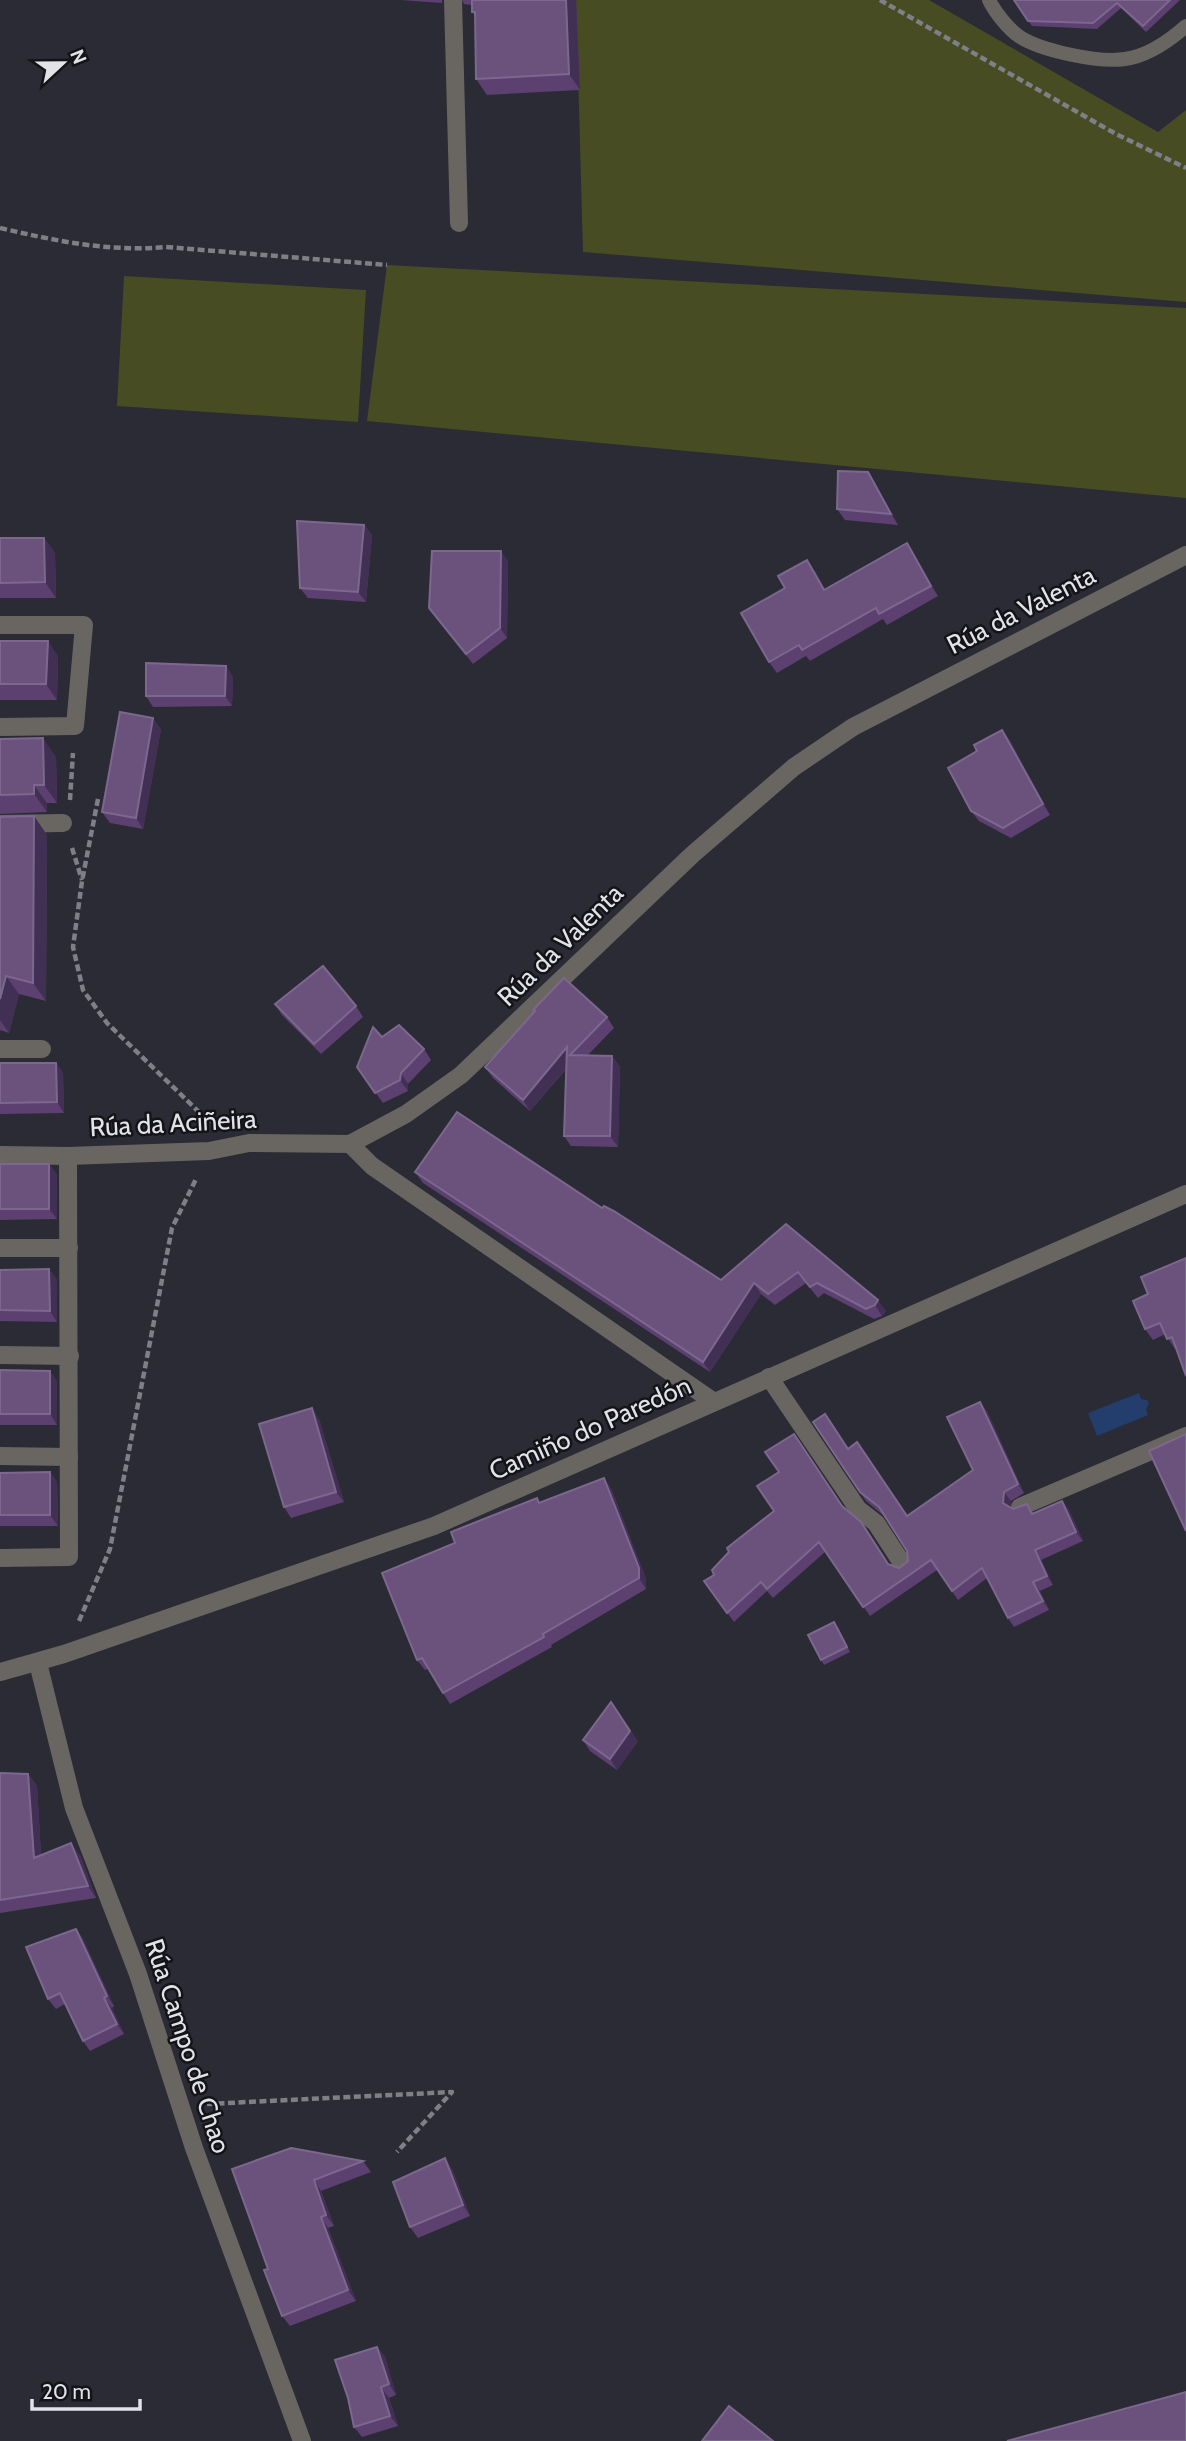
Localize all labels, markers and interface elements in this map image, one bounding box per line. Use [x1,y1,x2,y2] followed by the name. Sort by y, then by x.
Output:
[28,28,98,98] north arrow
[65,46,91,67] text: N
[941,559,1101,661] street label: Rúa da Valenta
[491,877,630,1013] street label: Rúa da Valenta
[89,1103,258,1143] street label: Rúa da Aciñeira
[484,1369,696,1487] street label: Camiño do Paredón
[138,1935,238,2157] street label: Rúa Campo de Chao
[32,2368,140,2412] scale bar
[42,2379,91,2404] text: 20 m

